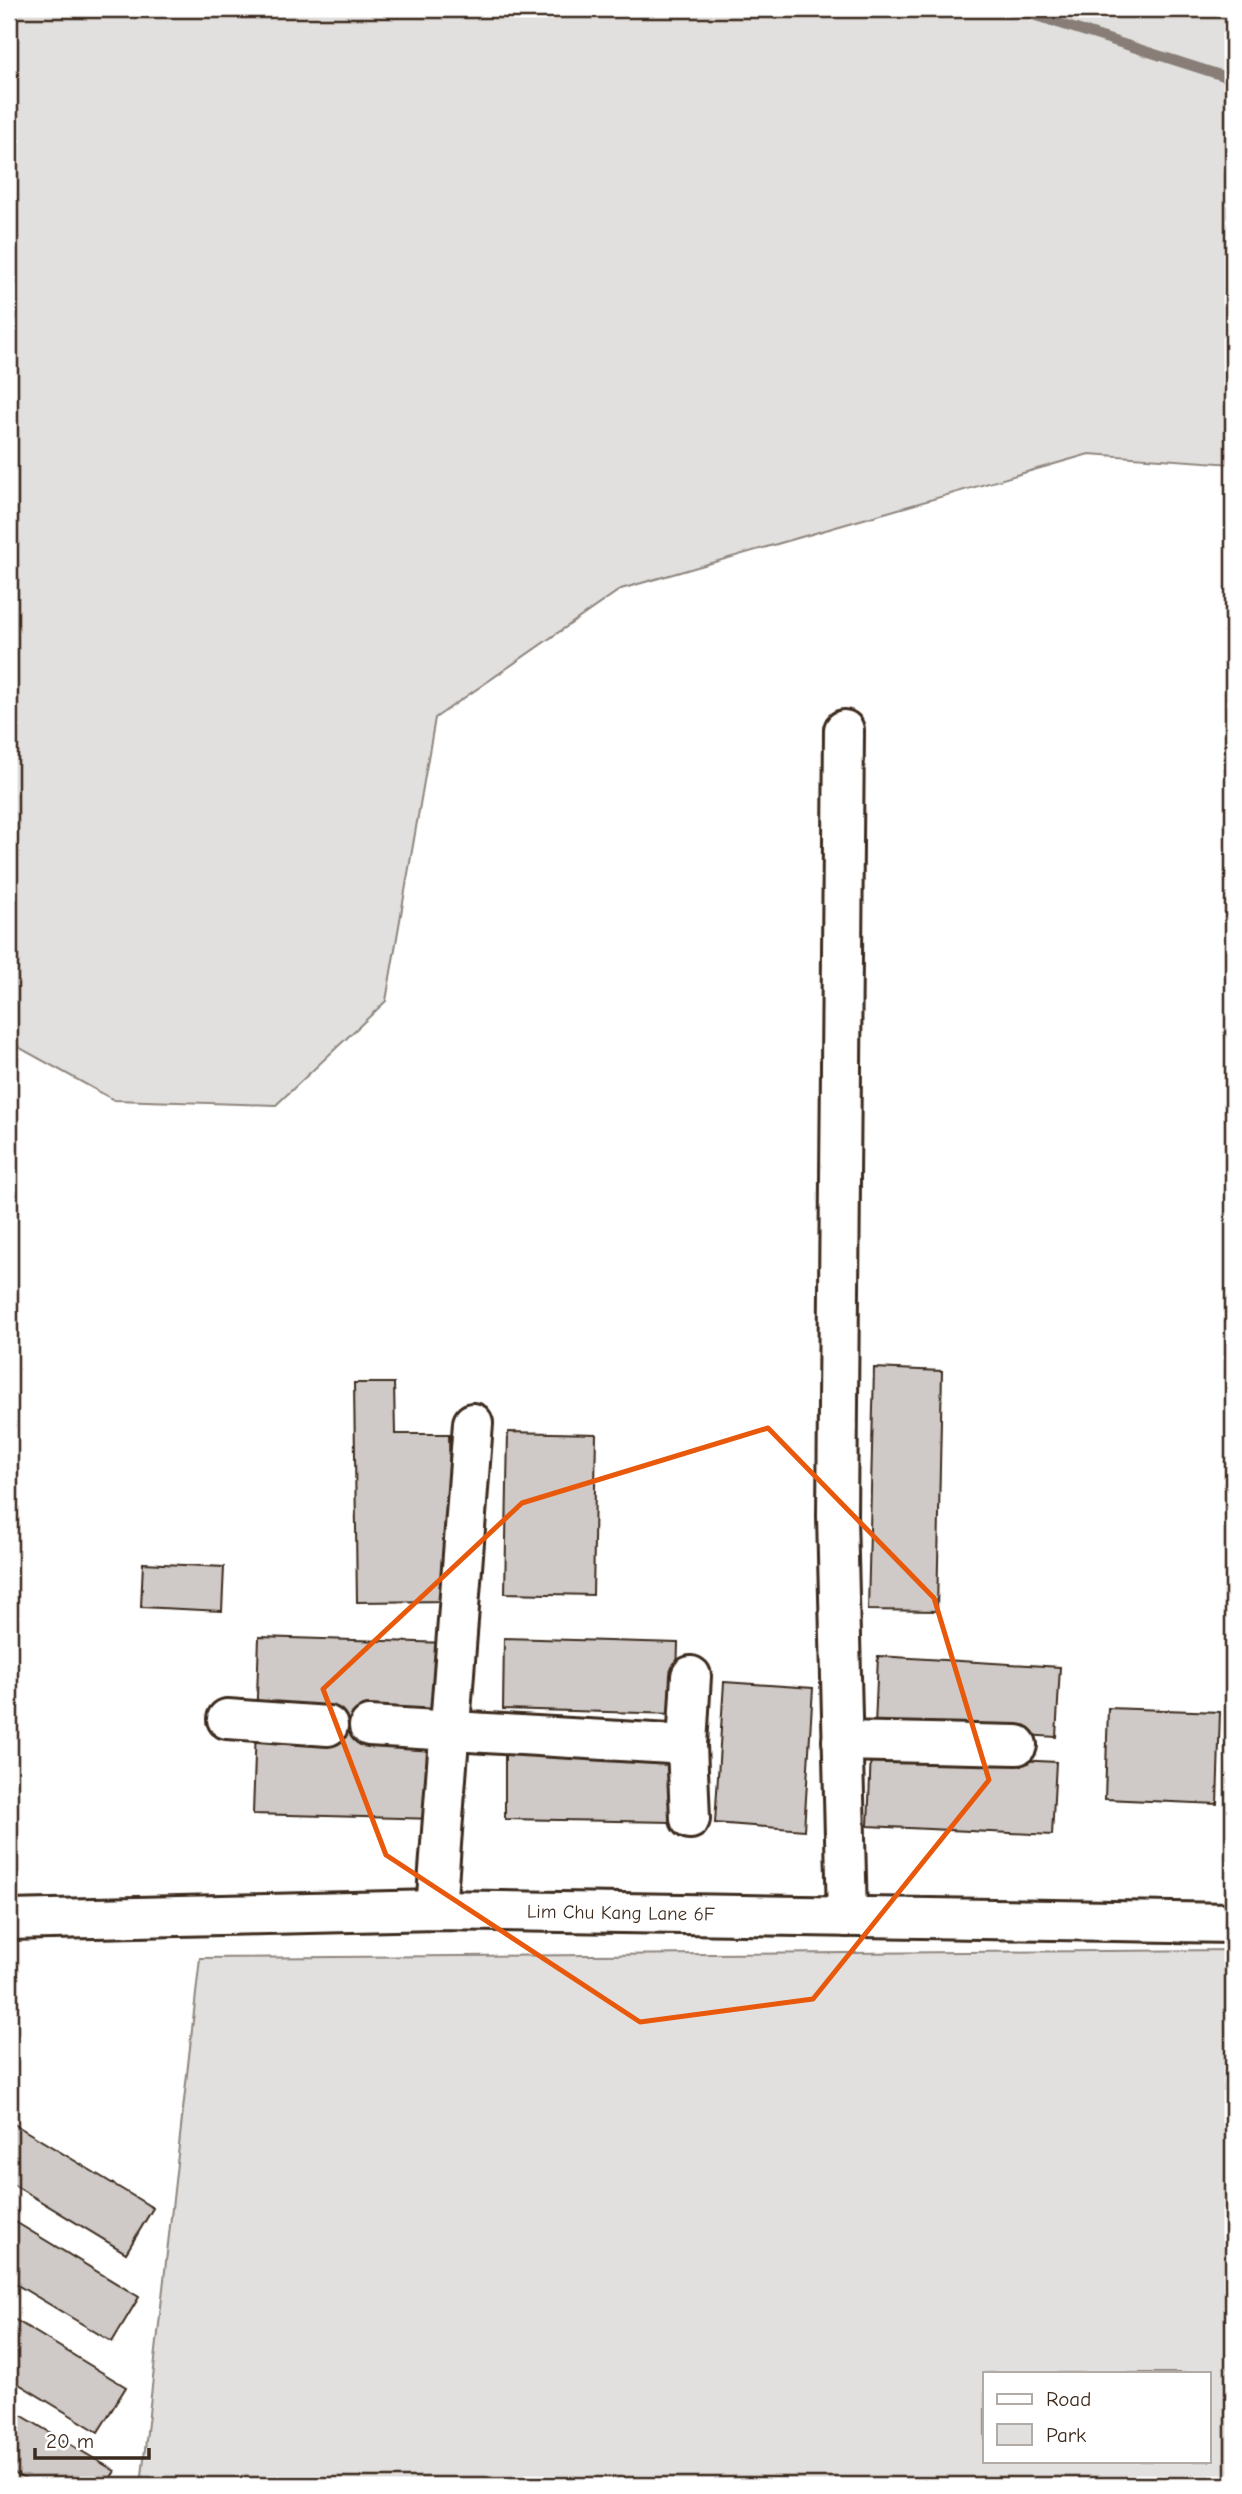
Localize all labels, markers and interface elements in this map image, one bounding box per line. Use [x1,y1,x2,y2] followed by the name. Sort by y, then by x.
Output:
[527,1900,715,1926] street label: Lim Chu Kang Lane 6F
[983,2372,1210,2462] legend
[1046,2387,1091,2411] text: Road
[35,2417,149,2461] scale bar
[1046,2423,1086,2447] text: Park
[46,2429,94,2453] text: 20 m

